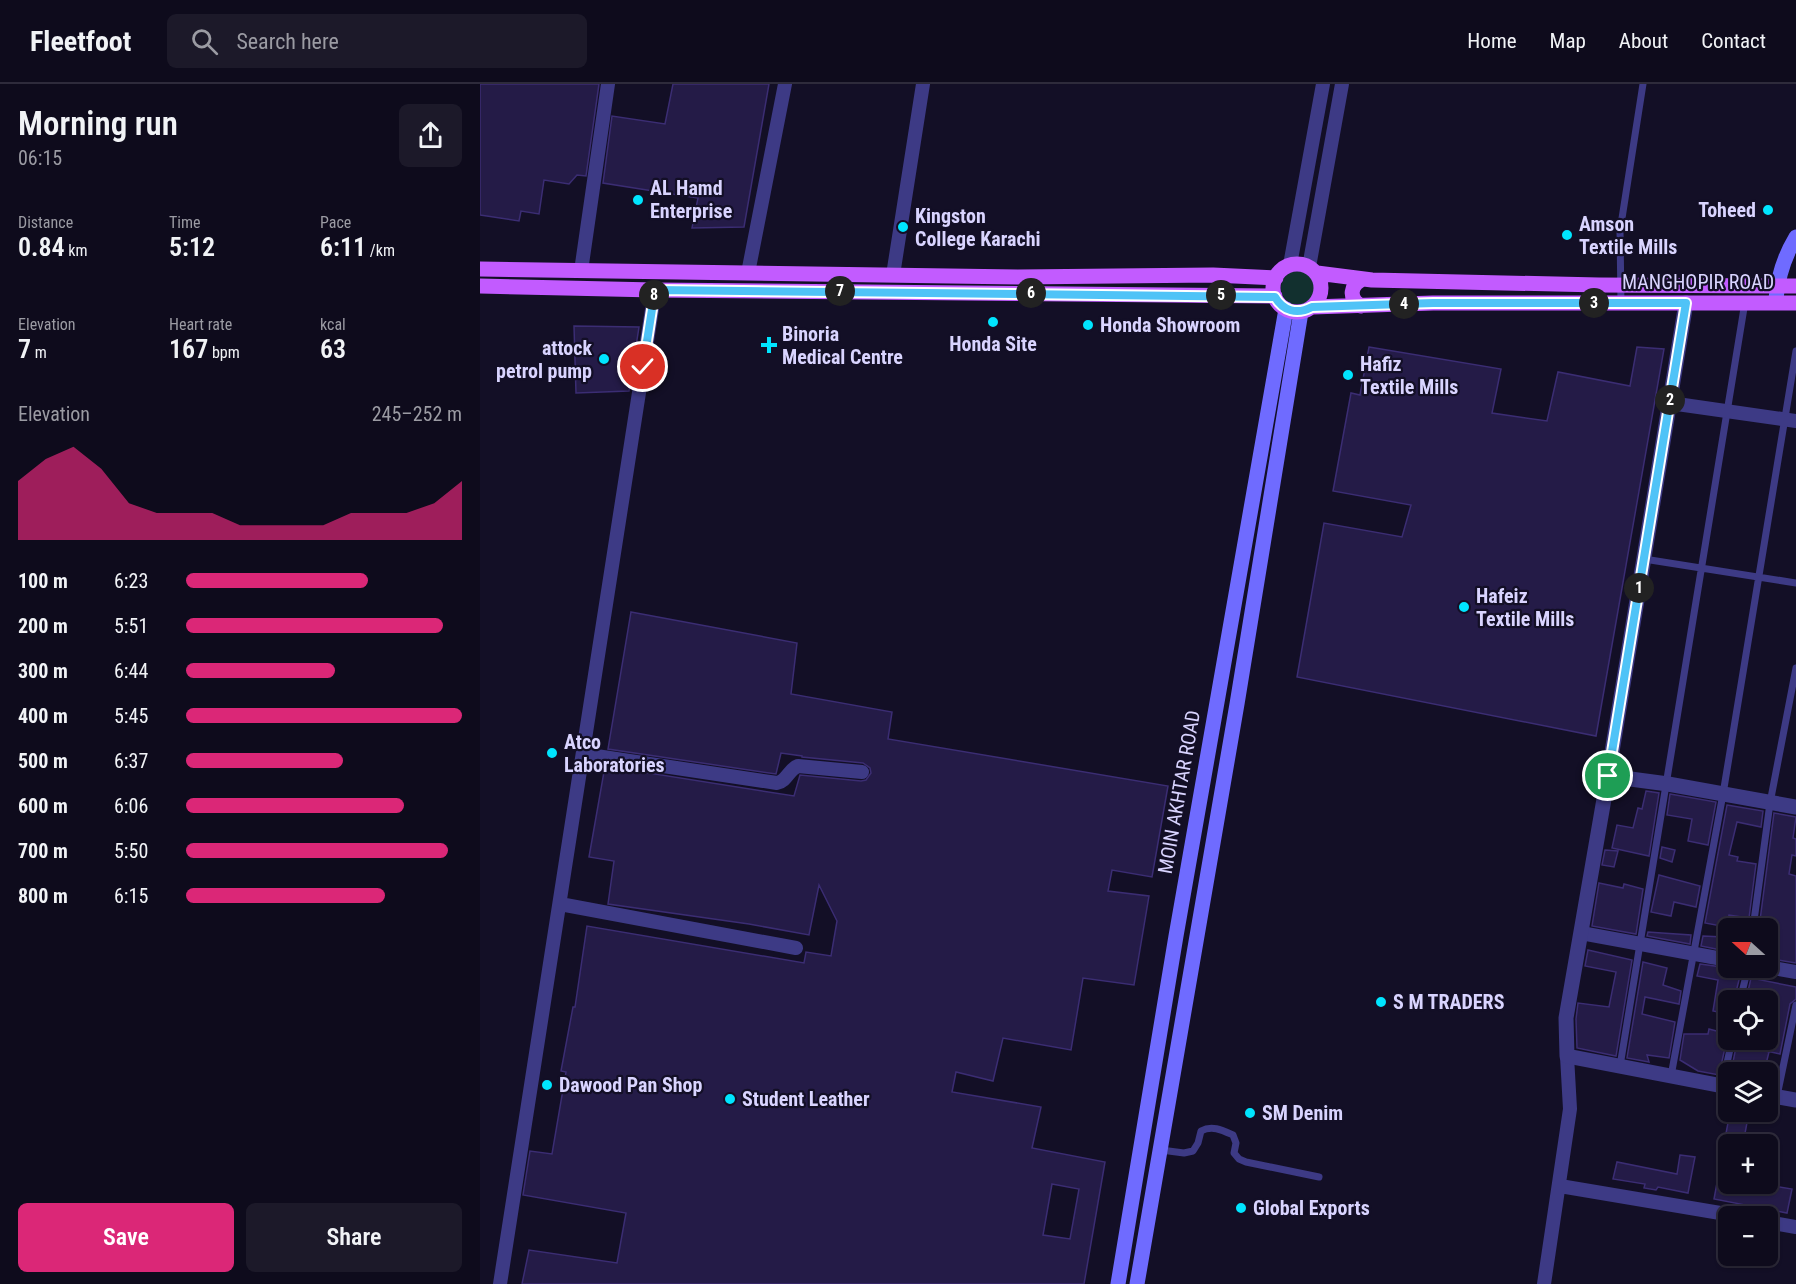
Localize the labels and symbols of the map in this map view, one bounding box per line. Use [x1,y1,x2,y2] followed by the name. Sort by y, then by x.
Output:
[650,176,732,223] place label: AL Hamd Enterprise
[631,193,645,207] marker: AL Hamd Enterprise
[1698,198,1756,222] place label: Toheed
[1761,203,1775,217] marker: Toheed
[915,204,1041,251] place label: Kingston College Karachi
[1579,212,1677,259] place label: Amson Textile Mills
[896,220,910,234] marker: Kingston College Karachi
[1560,228,1574,242] marker: Amson Textile Mills
[1622,270,1774,294] street label: MANGHOPIR ROAD
[825,276,855,306] pin: 7
[1016,278,1046,308] pin: 6
[639,280,669,310] pin: 8
[1206,280,1236,310] pin: 5
[1579,288,1609,318] pin: 3
[1389,289,1419,319] pin: 4
[1100,313,1240,337] place label: Honda Showroom
[986,315,1000,329] marker: Honda Site
[1081,318,1095,332] marker: Honda Showroom
[782,322,903,369] place label: Binoria Medical Centre
[949,332,1037,356] place label: Honda Site
[496,336,592,383] place label: attock petrol pump
[760,336,778,354] marker: Binoria Medical Centre
[617,341,668,392] pin
[597,352,611,366] marker: attock petrol pump
[1360,352,1458,399] place label: Hafiz Textile Mills
[1341,368,1355,382] marker: Hafiz Textile Mills
[1655,385,1685,415] pin: 2
[1624,573,1654,603] pin: 1
[1476,584,1574,631] place label: Hafeiz Textile Mills
[1457,600,1471,614] marker: Hafeiz Textile Mills
[1153,708,1205,876] street label: MOIN AKHTAR ROAD
[564,730,665,777] place label: Atco Laboratories
[545,746,559,760] marker: Atco Laboratories
[1582,750,1633,801] pin
[1718,918,1778,978] north arrow
[1393,990,1505,1014] place label: S M TRADERS
[1374,995,1388,1009] marker: S M TRADERS
[559,1073,703,1097] place label: Dawood Pan Shop
[540,1078,554,1092] marker: Dawood Pan Shop
[742,1087,870,1111] place label: Student Leather
[723,1092,737,1106] marker: Student Leather
[1262,1101,1343,1125] place label: SM Denim
[1243,1106,1257,1120] marker: SM Denim
[1253,1196,1370,1220] place label: Global Exports
[1234,1201,1248,1215] marker: Global Exports

